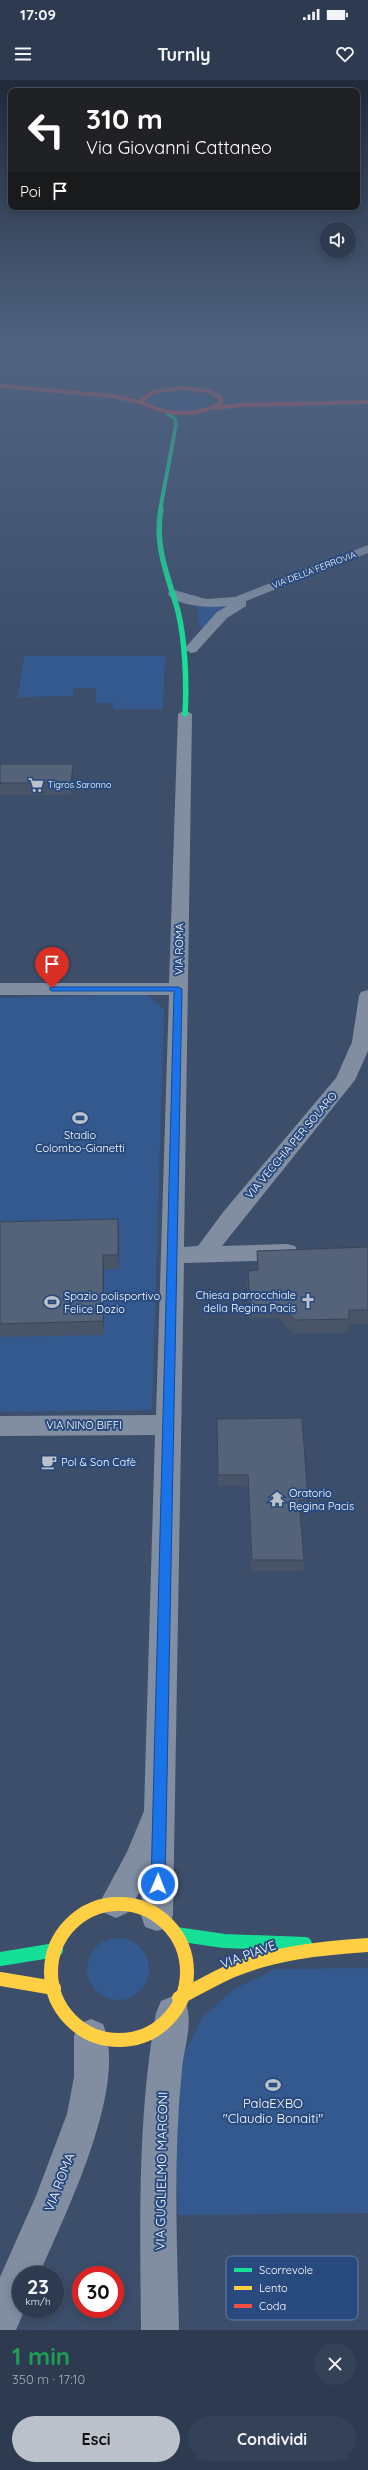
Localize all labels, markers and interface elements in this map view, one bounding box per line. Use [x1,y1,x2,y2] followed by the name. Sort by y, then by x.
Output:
[20,5,56,24] text: 17:09
[12,43,34,65] icon: menu
[157,43,211,66] text: Turnly
[334,43,356,65] icon: heart
[86,101,163,136] text: 310 m
[20,104,72,156] icon: left
[86,136,272,159] text: Via Giovanni Cattaneo
[49,180,71,202] icon: arrive
[20,182,41,201] text: Poi
[320,222,356,258] map controls
[320,222,356,258] button: sound
[270,548,357,591] street label: VIA DELLA FERROVIA
[27,776,45,794] supermarket icon: Tigros Saronno
[48,779,111,790] place label: Tigros Saronno
[172,923,186,975] street label: VIA ROMA
[35,947,69,988] pin
[41,953,63,975] icon: arrive
[242,1089,340,1201] street label: VIA VECCHIA PER SOLARO
[71,1109,89,1127] sports icon: Stadio Colombo-Gianetti
[35,1128,125,1155] place label: Stadio Colombo-Gianetti
[196,1288,296,1315] place label: Chiesa parrocchiale della Regina Pacis
[64,1289,161,1316] place label: Spazio polisportivo Felice Dozio
[299,1292,317,1310] church icon: Chiesa parrocchiale della Regina Pacis
[43,1293,61,1311] sports icon: Spazio polisportivo Felice Dozio
[46,1418,122,1432] street label: VIA NINO BIFFI
[40,1453,58,1471] cafe icon: Pol & Son Cafè
[61,1455,136,1469] place label: Pol & Son Cafè
[289,1486,354,1513] place label: Oratorio Regina Pacis
[268,1490,286,1508] temple icon: Oratorio Regina Pacis
[137,1863,179,1905] position arrow
[218,1937,278,1971] street label: VIA PIAVE
[264,2076,282,2094] sports icon: PalaEXBO "Claudio Bonaiti"
[152,2091,170,2251] street label: VIA GUGLIELMO MARCONI
[223,2095,323,2126] place label: PalaEXBO "Claudio Bonaiti"
[41,2150,78,2214] street label: VIA ROMA
[226,2256,358,2320] legend
[259,2263,313,2277] text: Scorrevole
[72,2266,124,2318] speed limit sign: 30
[27,2274,49,2299] text: 23
[259,2281,288,2295] text: Lento
[25,2295,51,2308] text: km/h
[259,2299,286,2313] text: Coda
[12,2341,70,2371] text: 1 min
[314,2343,356,2385] button: close
[12,2371,85,2387] text: 350 m · 17:10
[12,2416,180,2462] button: Esci
[188,2416,356,2462] button: Condividi

